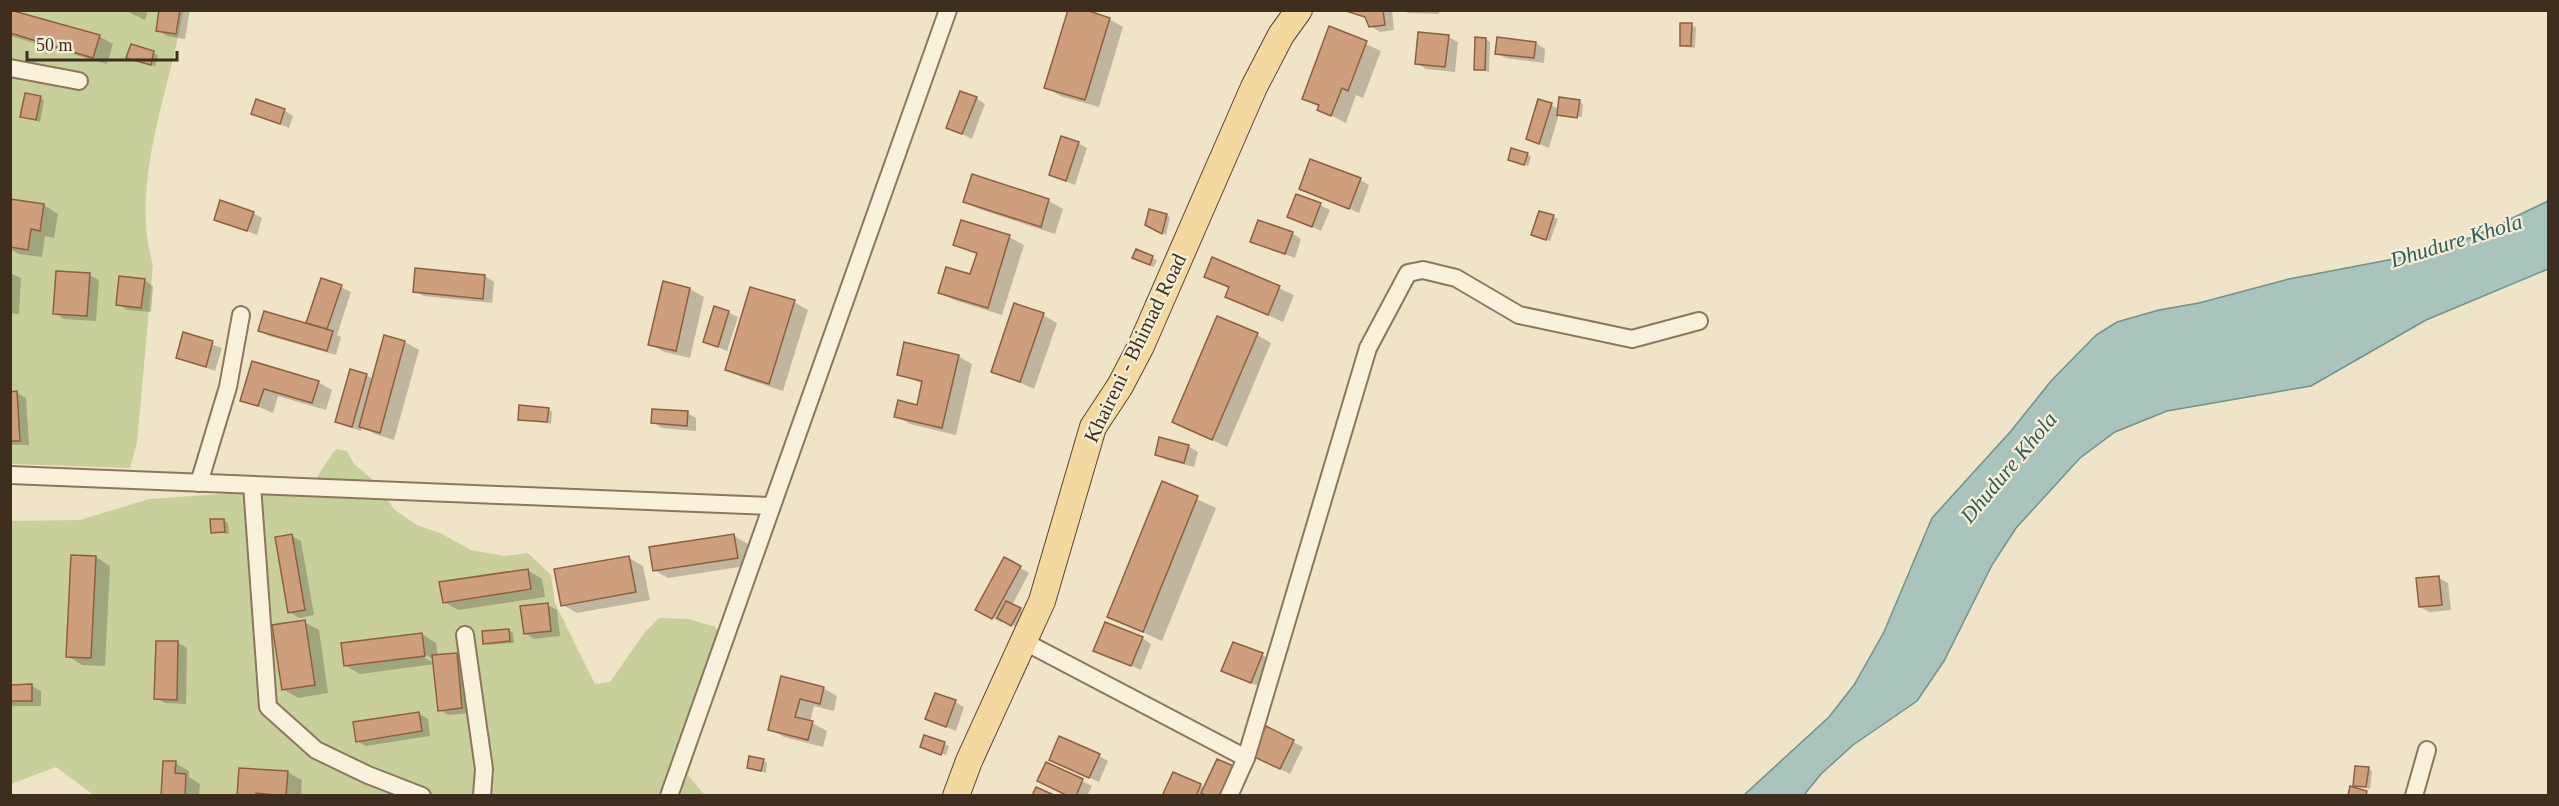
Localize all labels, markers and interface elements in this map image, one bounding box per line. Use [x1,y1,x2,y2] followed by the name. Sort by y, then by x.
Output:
[27,24,177,62] scale bar
[36,35,73,55] text: 50 m
[2386,209,2525,273] water label: Dhudure Khola
[1079,249,1191,446] street label: Khaireni - Bhimad Road
[1954,407,2062,528] water label: Dhudure Khola

